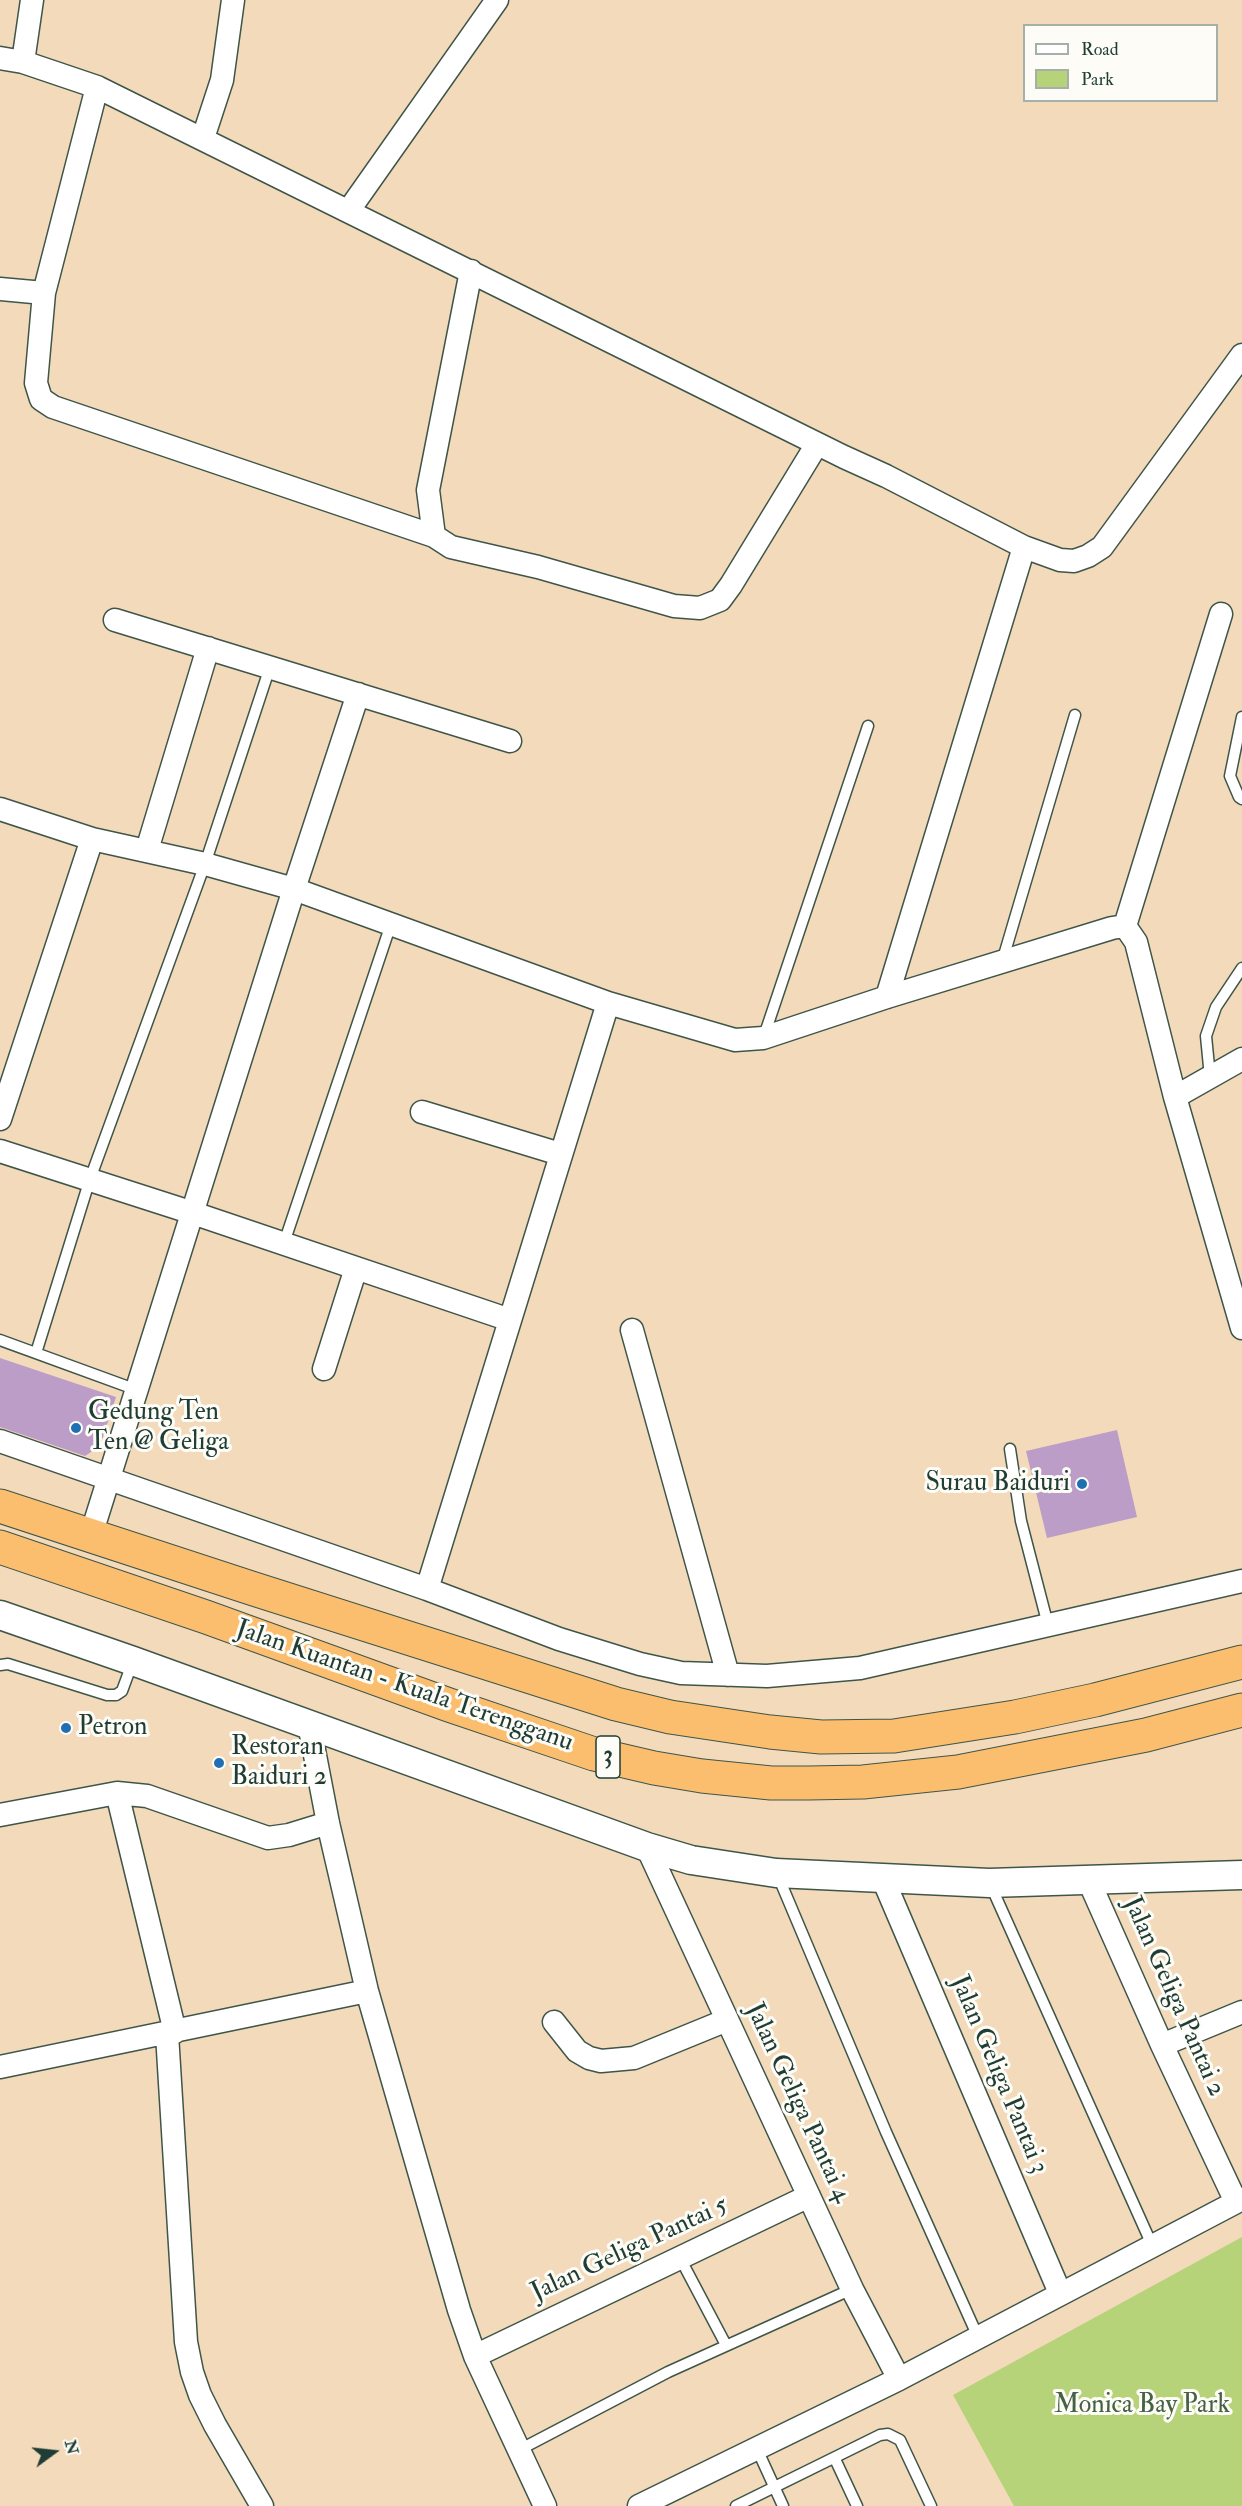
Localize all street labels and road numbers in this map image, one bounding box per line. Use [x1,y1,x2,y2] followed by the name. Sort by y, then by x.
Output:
[231,1614,577,1760] street label: Jalan Kuantan - Kuala Terengganu
[596,1736,620,1778] road number: 3
[1115,1892,1231,2102] street label: Jalan Geliga Pantai 2
[942,1971,1054,2179] street label: Jalan Geliga Pantai 3
[737,1998,857,2208] street label: Jalan Geliga Pantai 4
[527,2191,733,2309] street label: Jalan Geliga Pantai 5

